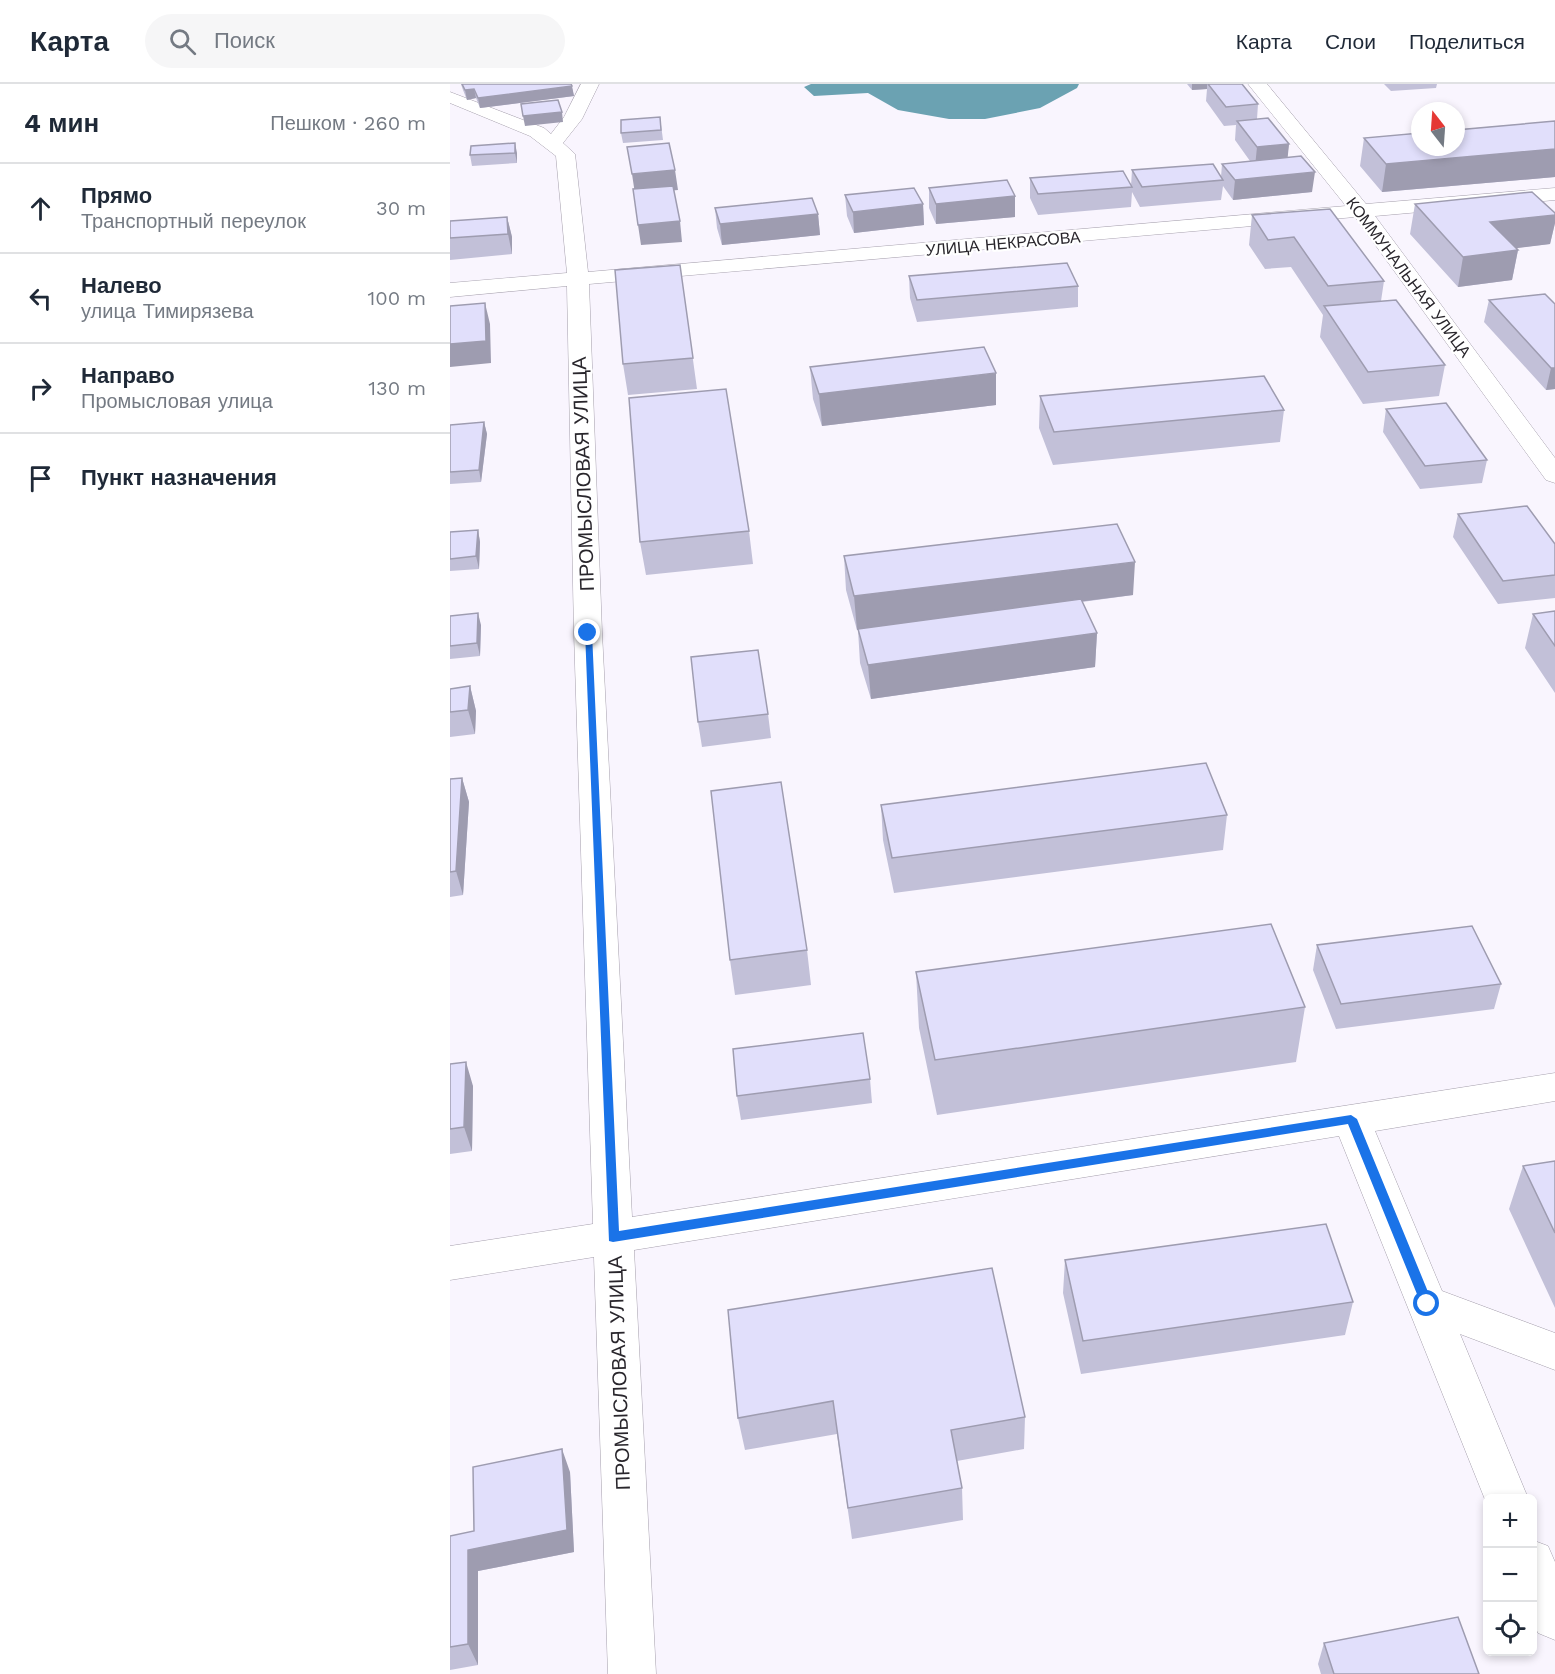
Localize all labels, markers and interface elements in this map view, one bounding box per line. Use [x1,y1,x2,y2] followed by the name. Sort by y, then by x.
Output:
[145,14,565,68] search box
[30,25,109,58] text: Карта
[166,25,199,58] icon: search
[214,28,275,53] text: Поиск
[1236,29,1292,54] text: Карта
[1325,29,1376,54] text: Слои
[1409,29,1525,54] text: Поделиться
[1411,102,1465,156] north arrow
[24,108,99,138] text: 4 мин
[270,111,426,135] text: Пешком · 260 m
[81,183,152,208] text: Прямо
[24,192,57,225] icon: ahead
[1342,194,1475,361] street label: КОММУНАЛЬНАЯ УЛИЦА
[376,196,426,220] text: 30 m
[81,209,306,233] text: Транспортный переулок
[925,227,1082,260] street label: УЛИЦА НЕКРАСОВА
[81,273,162,298] text: Налево
[24,282,57,315] icon: left
[367,286,426,310] text: 100 m
[81,299,254,323] text: улица Тимирязева
[567,356,599,592] street label: ПРОМЫСЛОВАЯ УЛИЦА
[81,363,175,388] text: Направо
[24,372,57,405] icon: right
[368,376,426,400] text: 130 m
[81,389,273,413] text: Промысловая улица
[24,462,57,495] icon: arrive
[81,465,277,490] text: Пункт назначения
[574,619,600,645] route end
[603,1255,635,1491] street label: ПРОМЫСЛОВАЯ УЛИЦА
[1413,1290,1439,1316] route start
[1483,1494,1537,1656] map controls
[1483,1494,1537,1548] button: +
[1483,1548,1537,1602] button: −
[1483,1602,1537,1656] button: locate

